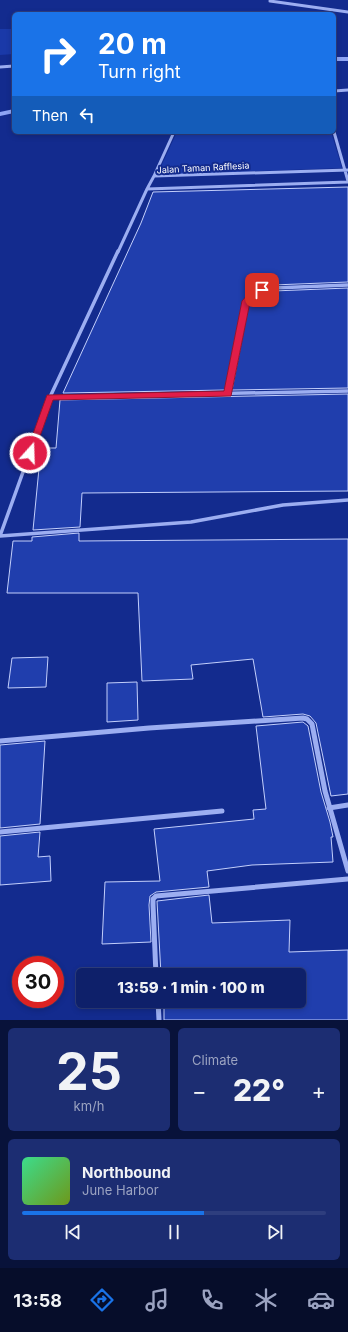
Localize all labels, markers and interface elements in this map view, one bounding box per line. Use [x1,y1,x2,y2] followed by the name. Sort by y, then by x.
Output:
[98,27,167,61] text: 20 m
[32,28,84,80] icon: right
[98,61,181,82] text: Turn right
[76,104,98,126] icon: left
[32,106,68,125] text: Then
[156,160,250,175] street label: Jalan Taman Rafflesia
[245,273,279,307] pin
[251,279,273,301] icon: arrive
[9,432,51,474] position arrow
[12,956,64,1008] speed limit sign: 30
[117,978,265,997] text: 13:59 · 1 min · 100 m
[56,1040,122,1103] text: 25
[192,1052,238,1068] text: Climate
[233,1072,285,1108] text: 22°
[192,1078,207,1104] text: −
[311,1078,326,1104] text: +
[74,1098,104,1114] text: km/h
[82,1163,171,1182] text: Northbound
[82,1182,159,1198] text: June Harbor
[62,1221,84,1243] icon: previous
[163,1221,185,1243] icon: pause
[264,1221,286,1243] icon: next
[88,1286,116,1314] icon: directions
[143,1286,171,1314] icon: music
[198,1286,226,1314] icon: phone
[252,1286,280,1314] icon: climate
[307,1286,335,1314] icon: car
[13,1290,62,1311] text: 13:58

